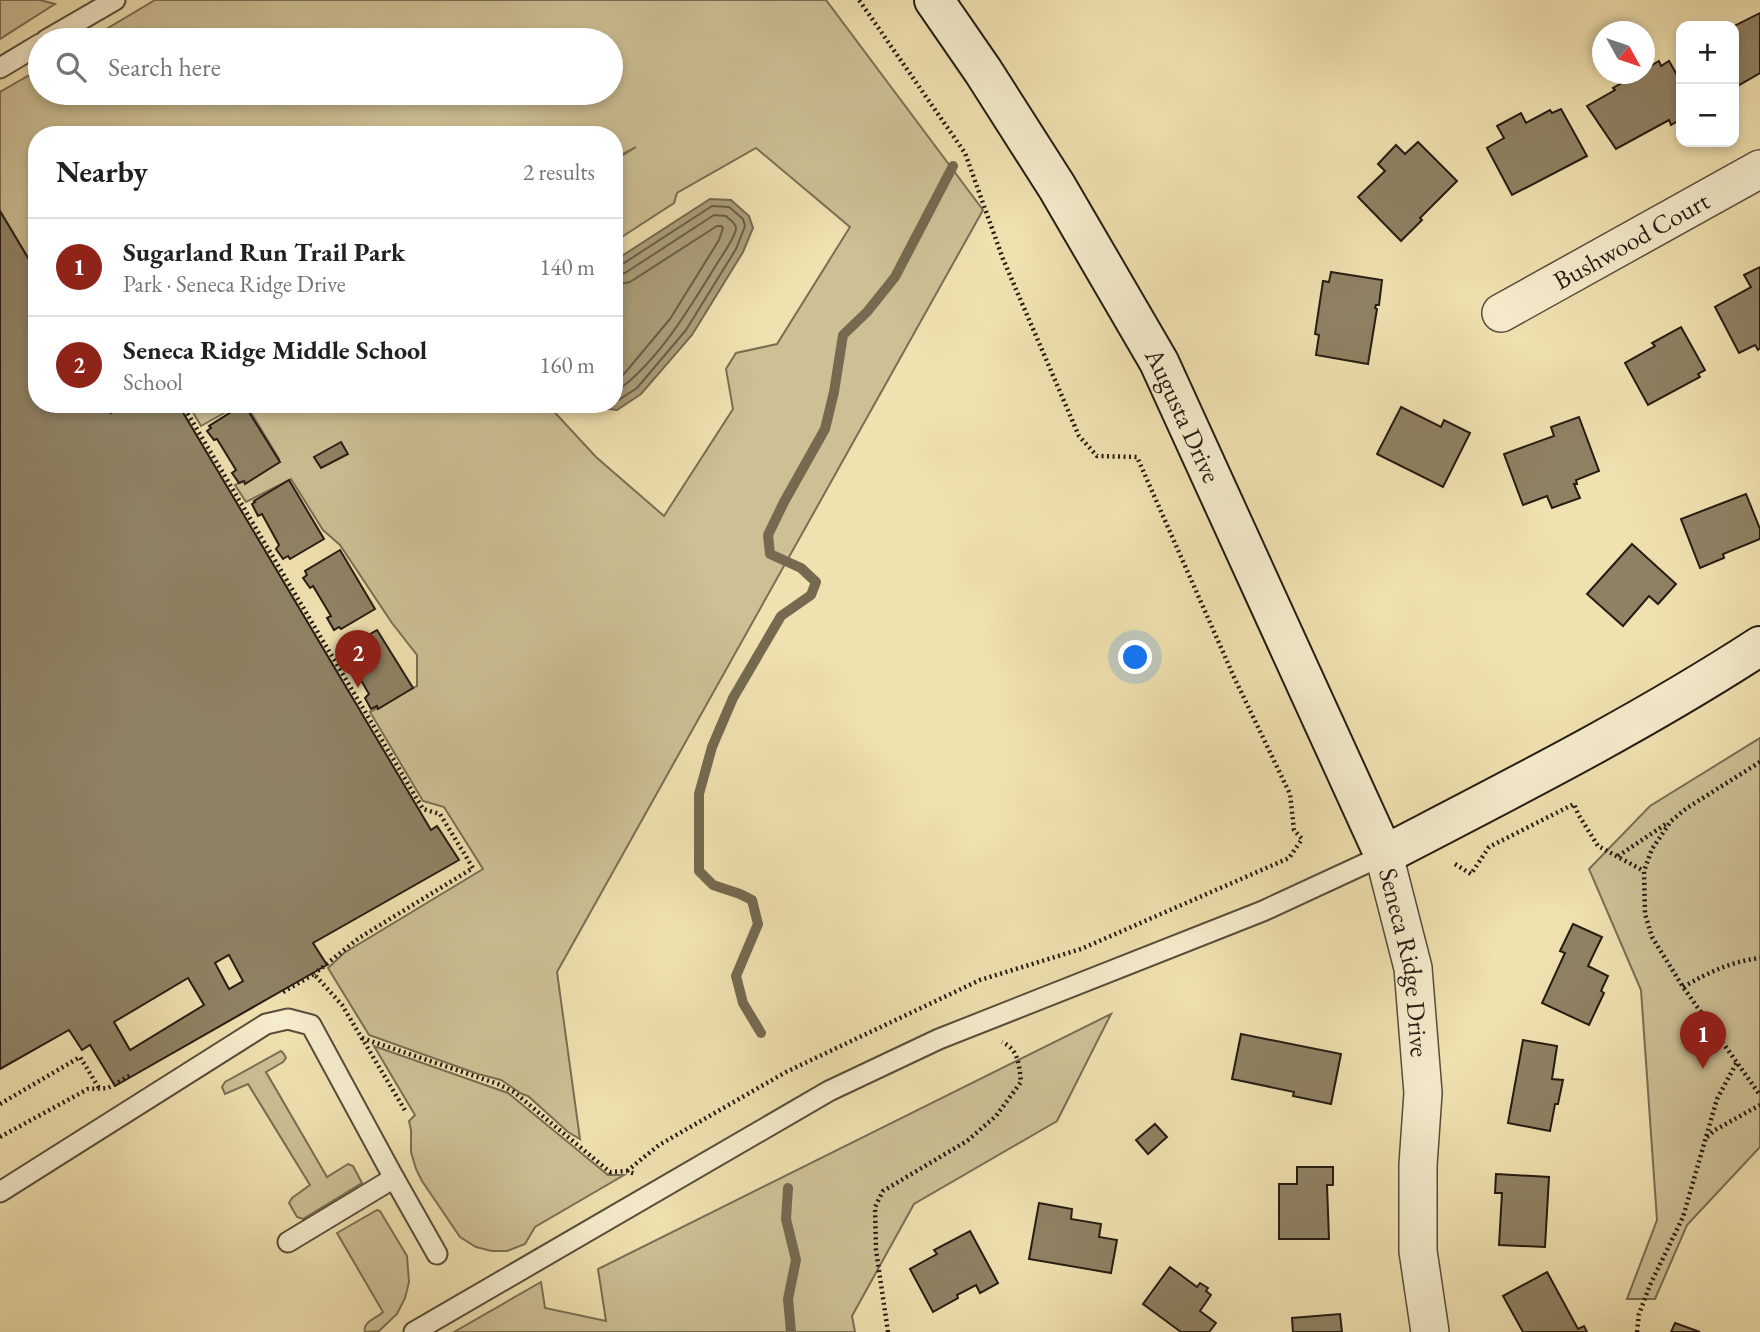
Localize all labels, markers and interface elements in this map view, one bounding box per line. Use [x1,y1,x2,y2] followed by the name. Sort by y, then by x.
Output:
[1592,21,1655,84] north arrow
[1676,21,1739,147] map controls
[1676,21,1739,84] button: +
[28,28,623,105] search box
[52,48,90,86] icon: search
[108,50,221,84] text: Search here
[1676,84,1739,147] button: −
[56,152,148,191] text: Nearby
[523,157,595,187] text: 2 results
[1547,184,1715,298] street label: Bushwood Court
[123,235,405,269] text: Sugarland Run Trail Park
[73,252,85,282] text: 1
[539,252,595,282] text: 140 m
[123,269,346,299] text: Park · Seneca Ridge Drive
[123,333,427,367] text: Seneca Ridge Middle School
[1137,341,1229,488] street label: Augusta Drive
[73,350,85,380] text: 2
[539,350,595,380] text: 160 m
[123,367,183,397] text: School
[335,630,381,688] pin: 2
[1118,640,1152,674] your location
[1371,864,1437,1058] street label: Seneca Ridge Drive
[1680,1011,1726,1069] pin: 1

